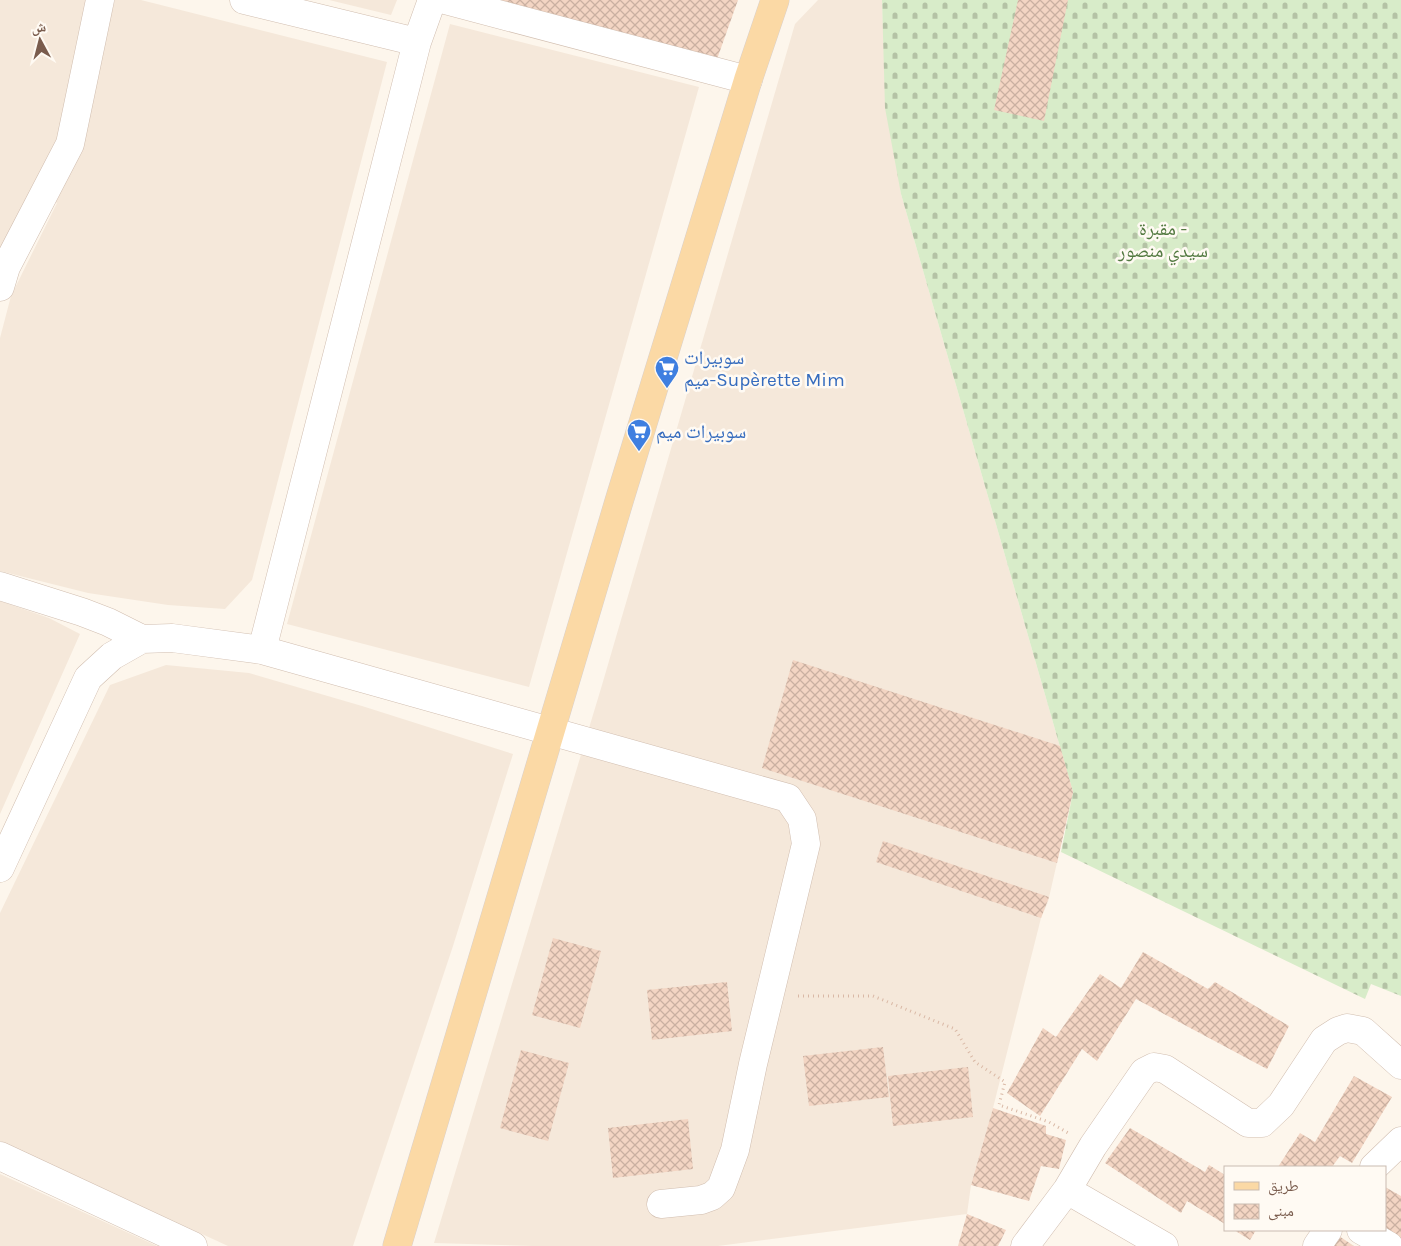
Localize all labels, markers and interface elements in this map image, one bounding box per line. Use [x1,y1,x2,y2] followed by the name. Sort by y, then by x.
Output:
[15,15,65,65] north arrow
[30,18,47,37] text: ش
[1117,218,1208,266] park label: مقبرة - سيدي منصور
[684,347,845,392] place label: سوبيرات ميم-Supèrette Mim
[654,355,680,389] supermarket icon: سوبيرات ميم-Supèrette Mim
[626,418,652,452] supermarket icon: سوبيرات ميم
[656,421,746,444] place label: سوبيرات ميم
[1224,1166,1386,1231] legend
[1268,1177,1299,1196] text: طريق
[1268,1202,1294,1221] text: مبنى

